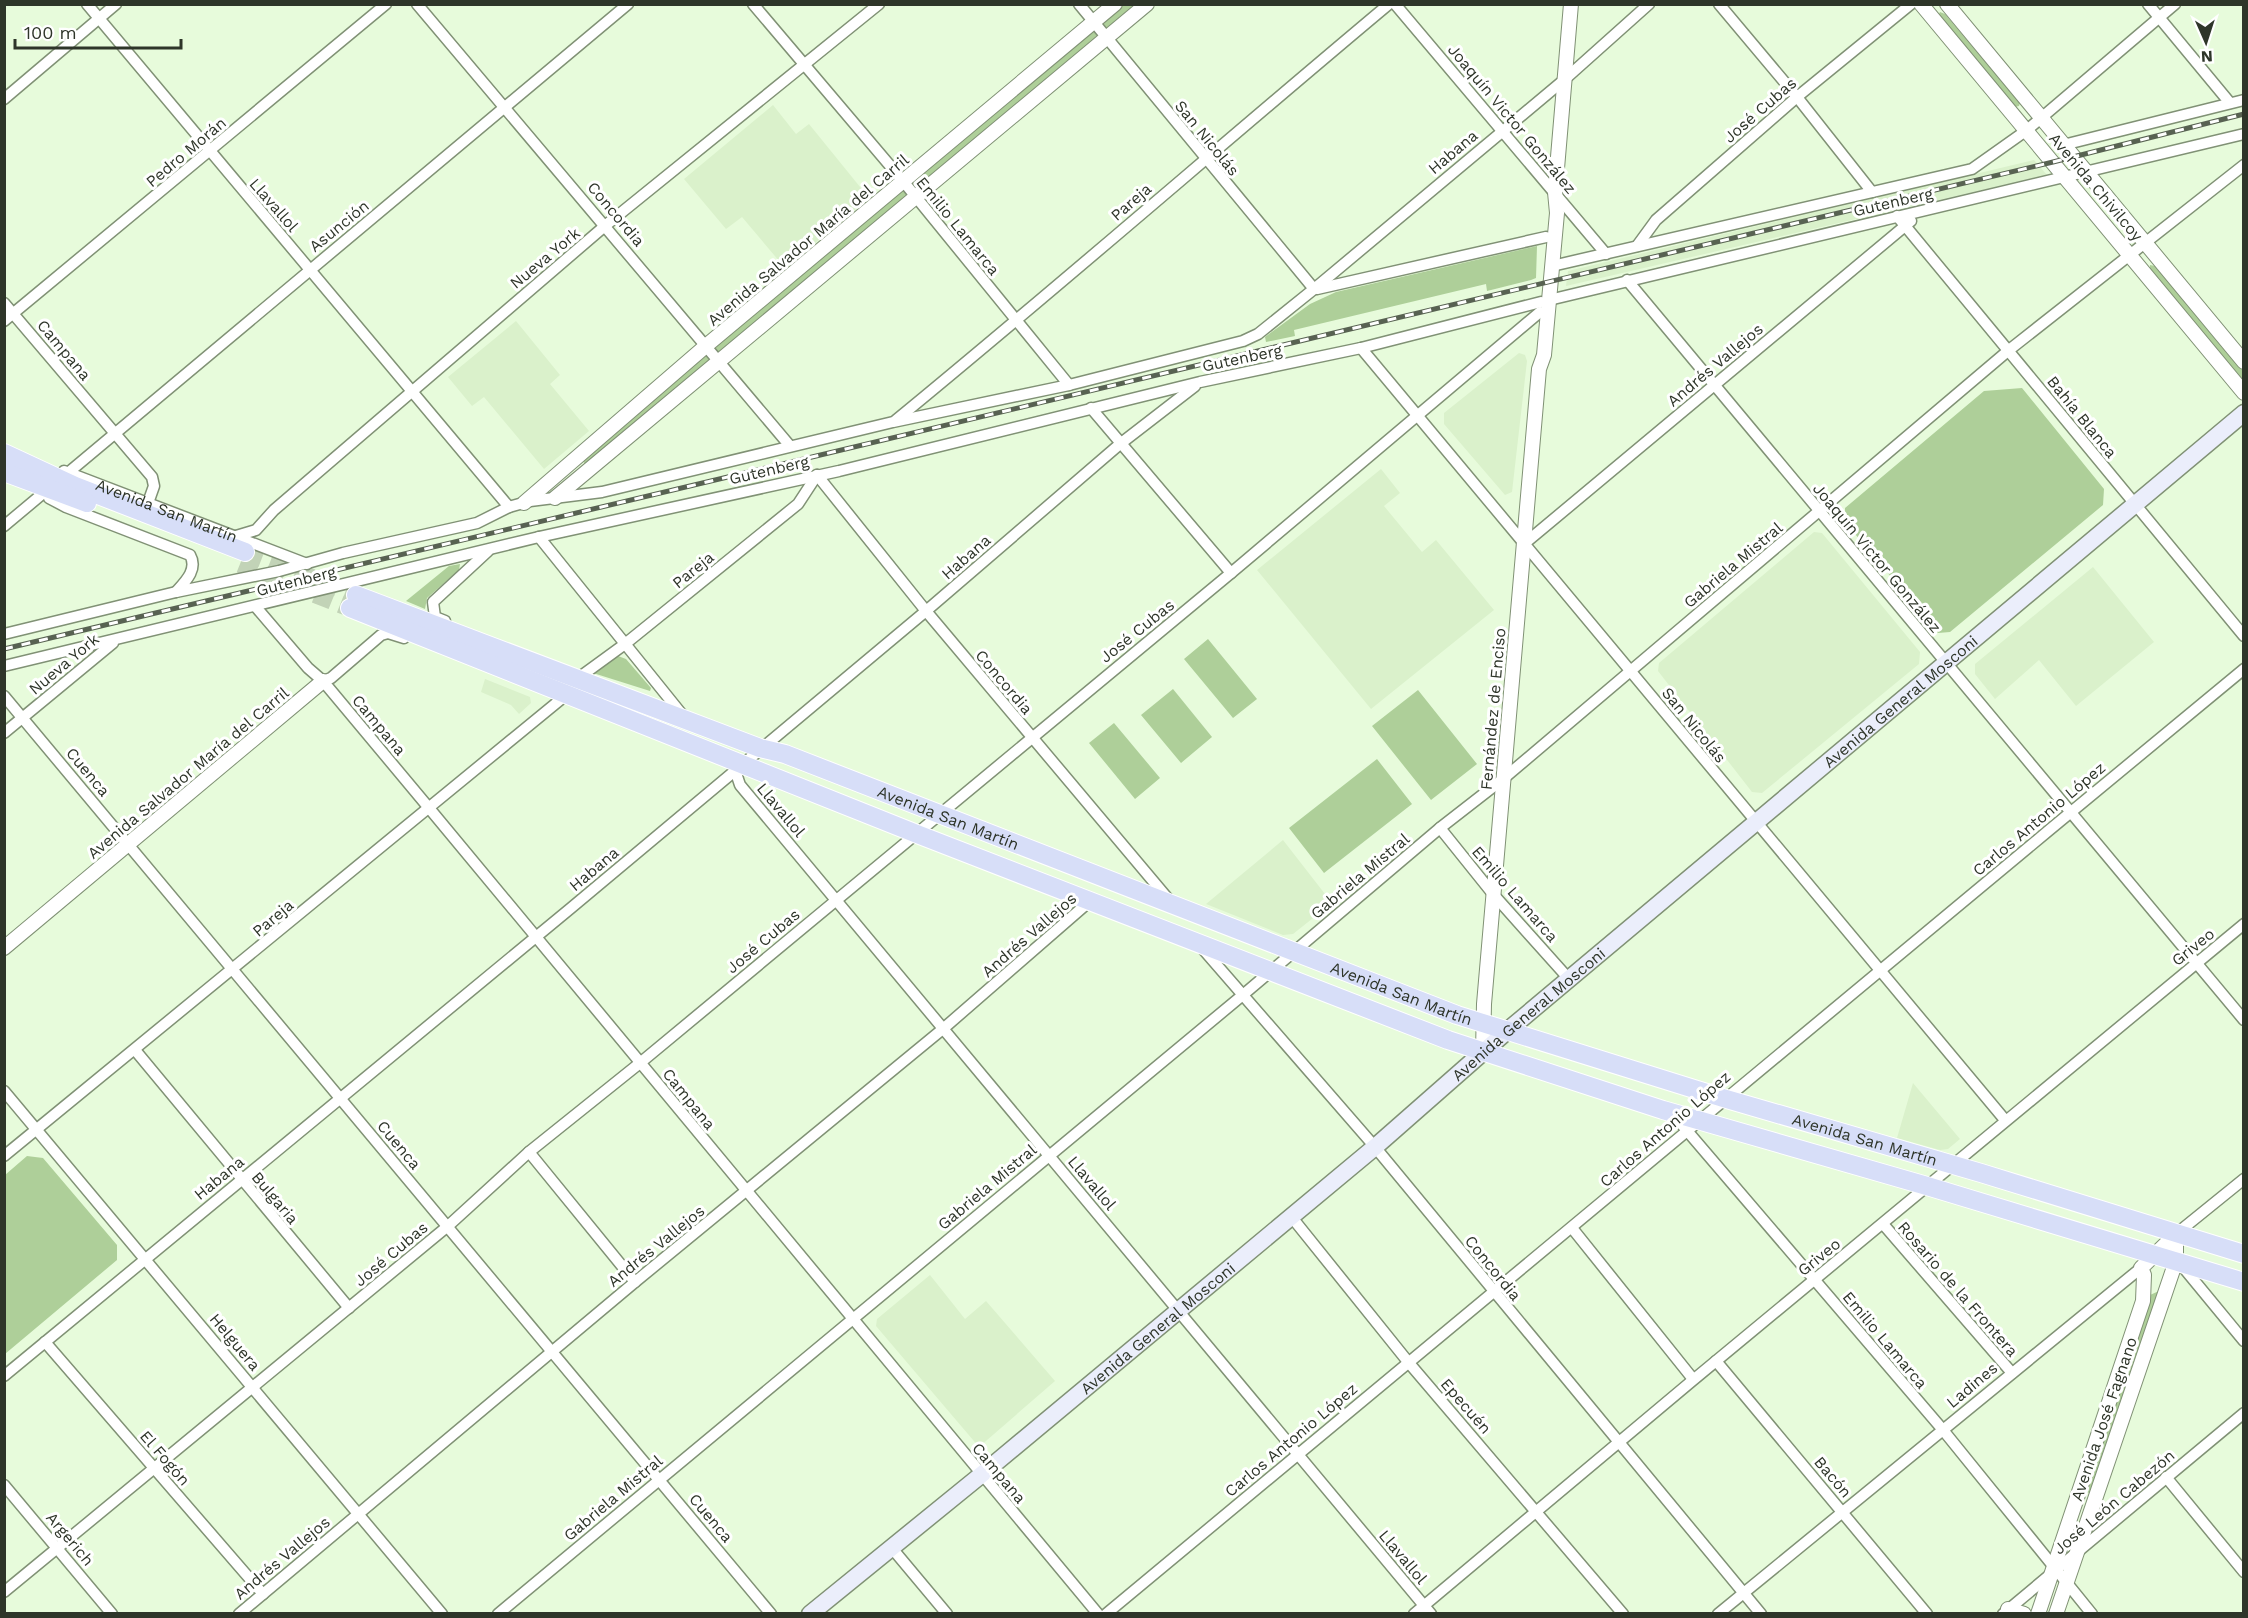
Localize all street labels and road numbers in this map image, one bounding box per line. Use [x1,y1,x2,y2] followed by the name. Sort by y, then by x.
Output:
[1444,40,1580,198] street label: Joaquín Victor González
[1720,73,1800,147] street label: José Cubas
[1171,96,1243,180] street label: San Nicolás
[142,113,230,191] street label: Pedro Morán
[1424,126,1482,178] street label: Habana
[2045,129,2147,245] street label: Avenida Chivilcoy
[703,150,913,330] street label: Avenida Salvador María del Carril
[912,173,1004,279] street label: Emilio Lamarca
[246,174,302,236] street label: Llavallol
[583,178,649,250] street label: Concordia
[1107,179,1155,225] street label: Pareja
[1851,184,1935,220] street label: Gutenberg
[305,196,373,256] street label: Asunción
[506,223,584,293] street label: Nueva York
[33,316,95,384] street label: Campana
[1663,319,1767,411] street label: Andrés Vallejos
[1200,340,1284,376] street label: Gutenberg
[2043,372,2121,462] street label: Bahía Blanca
[727,452,811,488] street label: Gutenberg
[93,475,240,546] street label: Avenida San Martín
[1809,479,1945,637] street label: Joaquín Victor González
[1680,518,1786,612] street label: Gabriela Mistral
[938,531,994,583] street label: Habana
[669,548,717,592] street label: Pareja
[254,562,338,600] street label: Gutenberg
[1096,595,1178,667] street label: José Cubas
[1476,627,1510,791] street label: Fernández de Enciso
[25,629,103,699] street label: Nueva York
[1819,631,1981,771] street label: Avenida General Mosconi
[971,646,1037,718] street label: Concordia
[83,683,293,863] street label: Avenida Salvador María del Carril
[1658,683,1730,767] street label: San Nicolás
[348,691,410,759] street label: Campana
[62,744,114,800] street label: Cuenca
[1969,758,2109,880] street label: Carlos Antonio López
[753,779,809,841] street label: Llavallol
[875,781,1022,853] street label: Avenida San Martín
[1307,829,1413,923] street label: Gabriela Mistral
[1468,842,1562,946] street label: Emilio Lamarca
[565,843,623,895] street label: Habana
[978,889,1080,981] street label: Andrés Vallejos
[249,895,297,941] street label: Pareja
[722,905,804,977] street label: José Cubas
[2168,924,2218,970] street label: Griveo
[1448,943,1609,1085] street label: Avenida General Mosconi
[1328,957,1475,1029] street label: Avenida San Martín
[659,1065,719,1133] street label: Campana
[1596,1067,1734,1191] street label: Carlos Antonio López
[1790,1109,1940,1169] street label: Avenida San Martín
[373,1117,425,1173] street label: Cuenca
[934,1140,1040,1234] street label: Gabriela Mistral
[190,1152,248,1204] street label: Habana
[1064,1152,1120,1214] street label: Llavallol
[248,1168,302,1228] street label: Bulgaria
[604,1201,708,1291] street label: Andrés Vallejos
[1894,1217,2022,1361] street label: Rosario de la Frontera
[350,1218,432,1290] street label: José Cubas
[1461,1231,1525,1305] street label: Concordia
[1794,1234,1844,1280] street label: Griveo
[1076,1258,1239,1398] street label: Avenida General Mosconi
[1839,1287,1931,1393] street label: Emilio Lamarca
[206,1310,264,1374] street label: Helguera
[2067,1335,2141,1503] street label: Avenida José Fagnano
[1943,1358,2001,1412] street label: Ladines
[1437,1374,1495,1438] street label: Epecuén
[1221,1379,1361,1501] street label: Carlos Antonio López
[136,1427,194,1489] street label: El Fogón
[968,1439,1030,1507] street label: Campana
[2050,1446,2178,1558] street label: José León Cabezón
[560,1451,666,1545] street label: Gabriela Mistral
[1810,1453,1856,1501] street label: Bacón
[685,1490,737,1546] street label: Cuenca
[42,1508,98,1570] street label: Argerich
[230,1512,334,1604] street label: Andrés Vallejos
[1375,1526,1431,1588] street label: Llavallol

